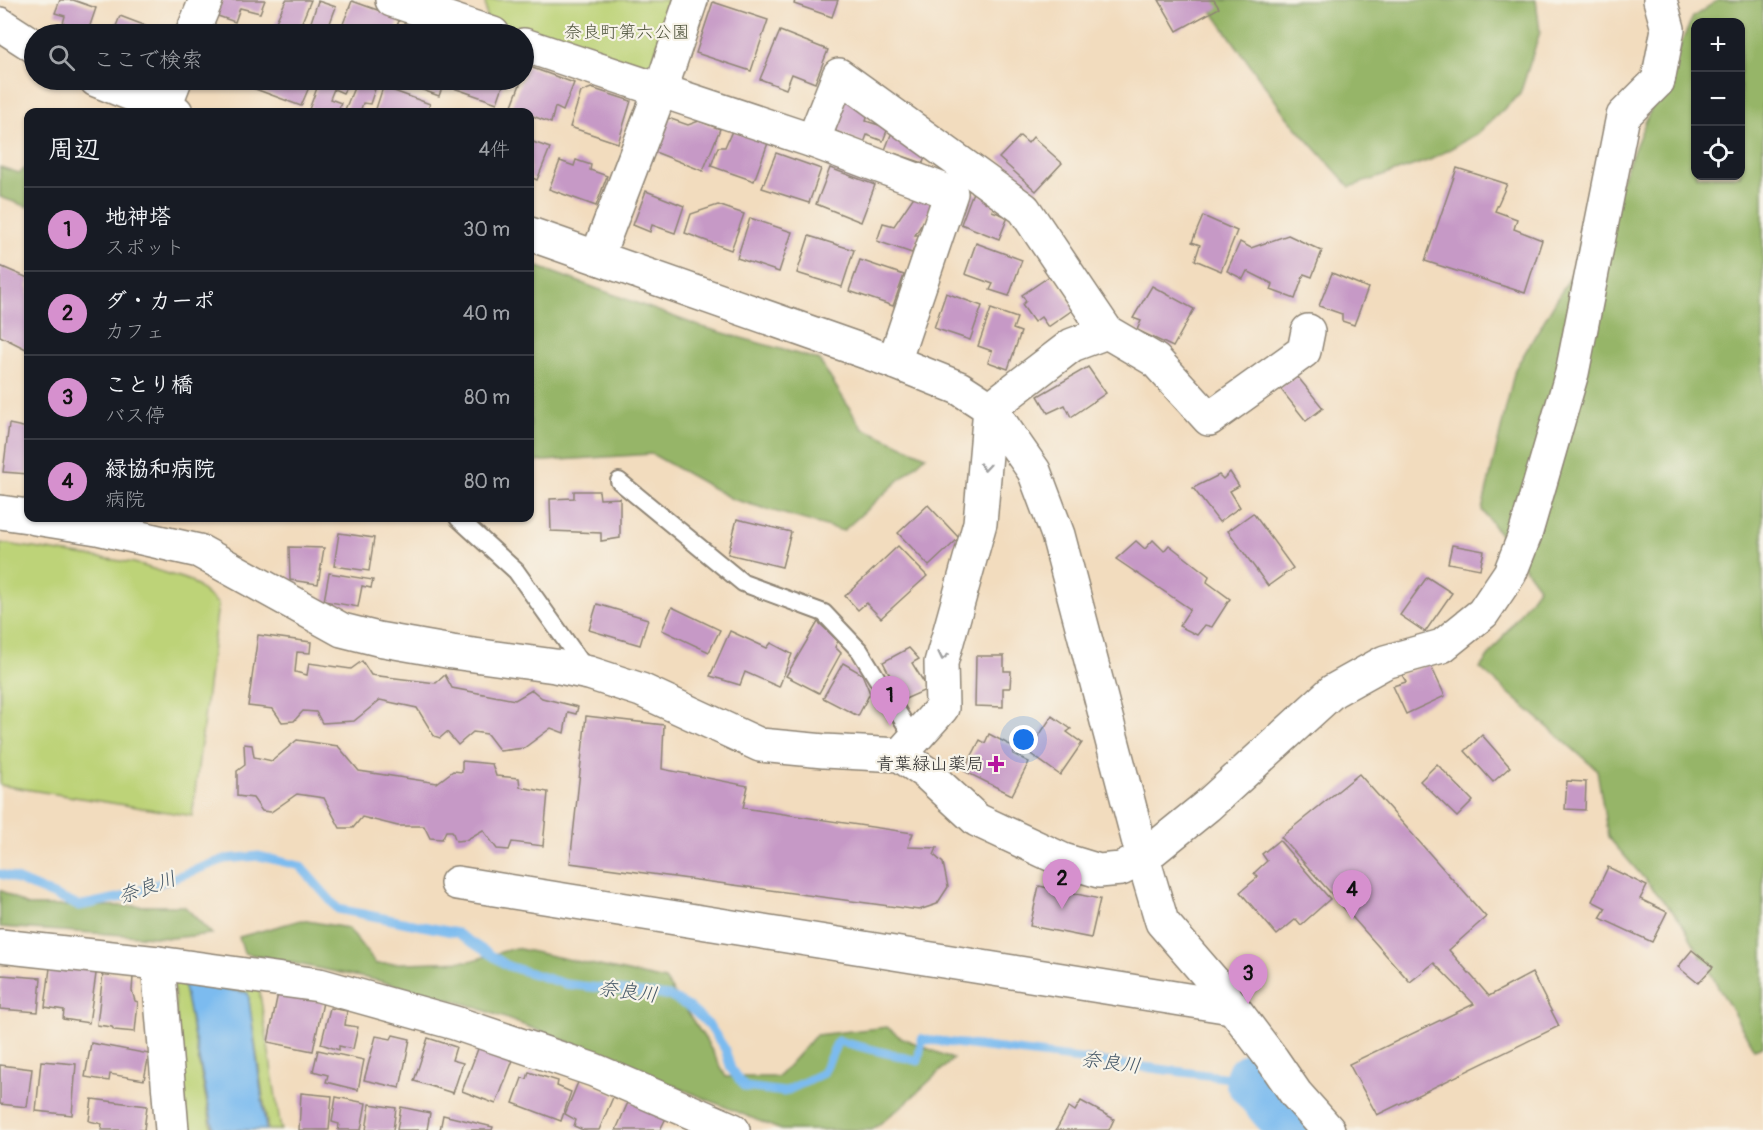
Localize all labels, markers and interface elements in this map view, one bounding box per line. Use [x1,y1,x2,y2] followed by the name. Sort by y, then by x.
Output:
[1691,18,1745,180] map controls
[1691,18,1745,72] button: +
[564,21,690,44] park label: 奈良町第六公園
[24,24,534,90] search box
[45,41,78,74] icon: search
[93,46,203,74] text: ここで検索
[1691,72,1745,126] button: −
[1691,126,1745,180] button: locate
[48,134,100,166] text: 周辺
[478,137,510,162] text: 4件
[105,203,171,231] text: 地神塔
[64,217,71,242] text: 1
[463,217,510,242] text: 30 m
[105,235,185,260] text: スポット
[105,287,215,315] text: ダ・カーポ
[62,301,73,326] text: 2
[463,301,510,326] text: 40 m
[105,319,165,344] text: カフェ
[105,371,193,399] text: ことり橋
[62,385,73,410] text: 3
[464,385,510,410] text: 80 m
[105,403,165,428] text: バス停
[105,455,215,483] text: 緑協和病院
[979,462,992,471] one-way arrow
[62,469,73,494] text: 4
[464,469,510,494] text: 80 m
[105,487,145,512] text: 病院
[937,651,950,661] one-way arrow
[870,676,910,726] pin: 1
[1009,725,1038,754] your location
[876,753,984,776] place label: 青葉緑山薬局
[989,757,1003,771] marker: 青葉緑山薬局
[1042,860,1082,909] pin: 2
[115,866,180,909] water label: 奈良川
[1332,870,1372,920] pin: 4
[1228,954,1268,1004] pin: 3
[597,975,659,1008] water label: 奈良川
[1080,1046,1142,1079] water label: 奈良川

